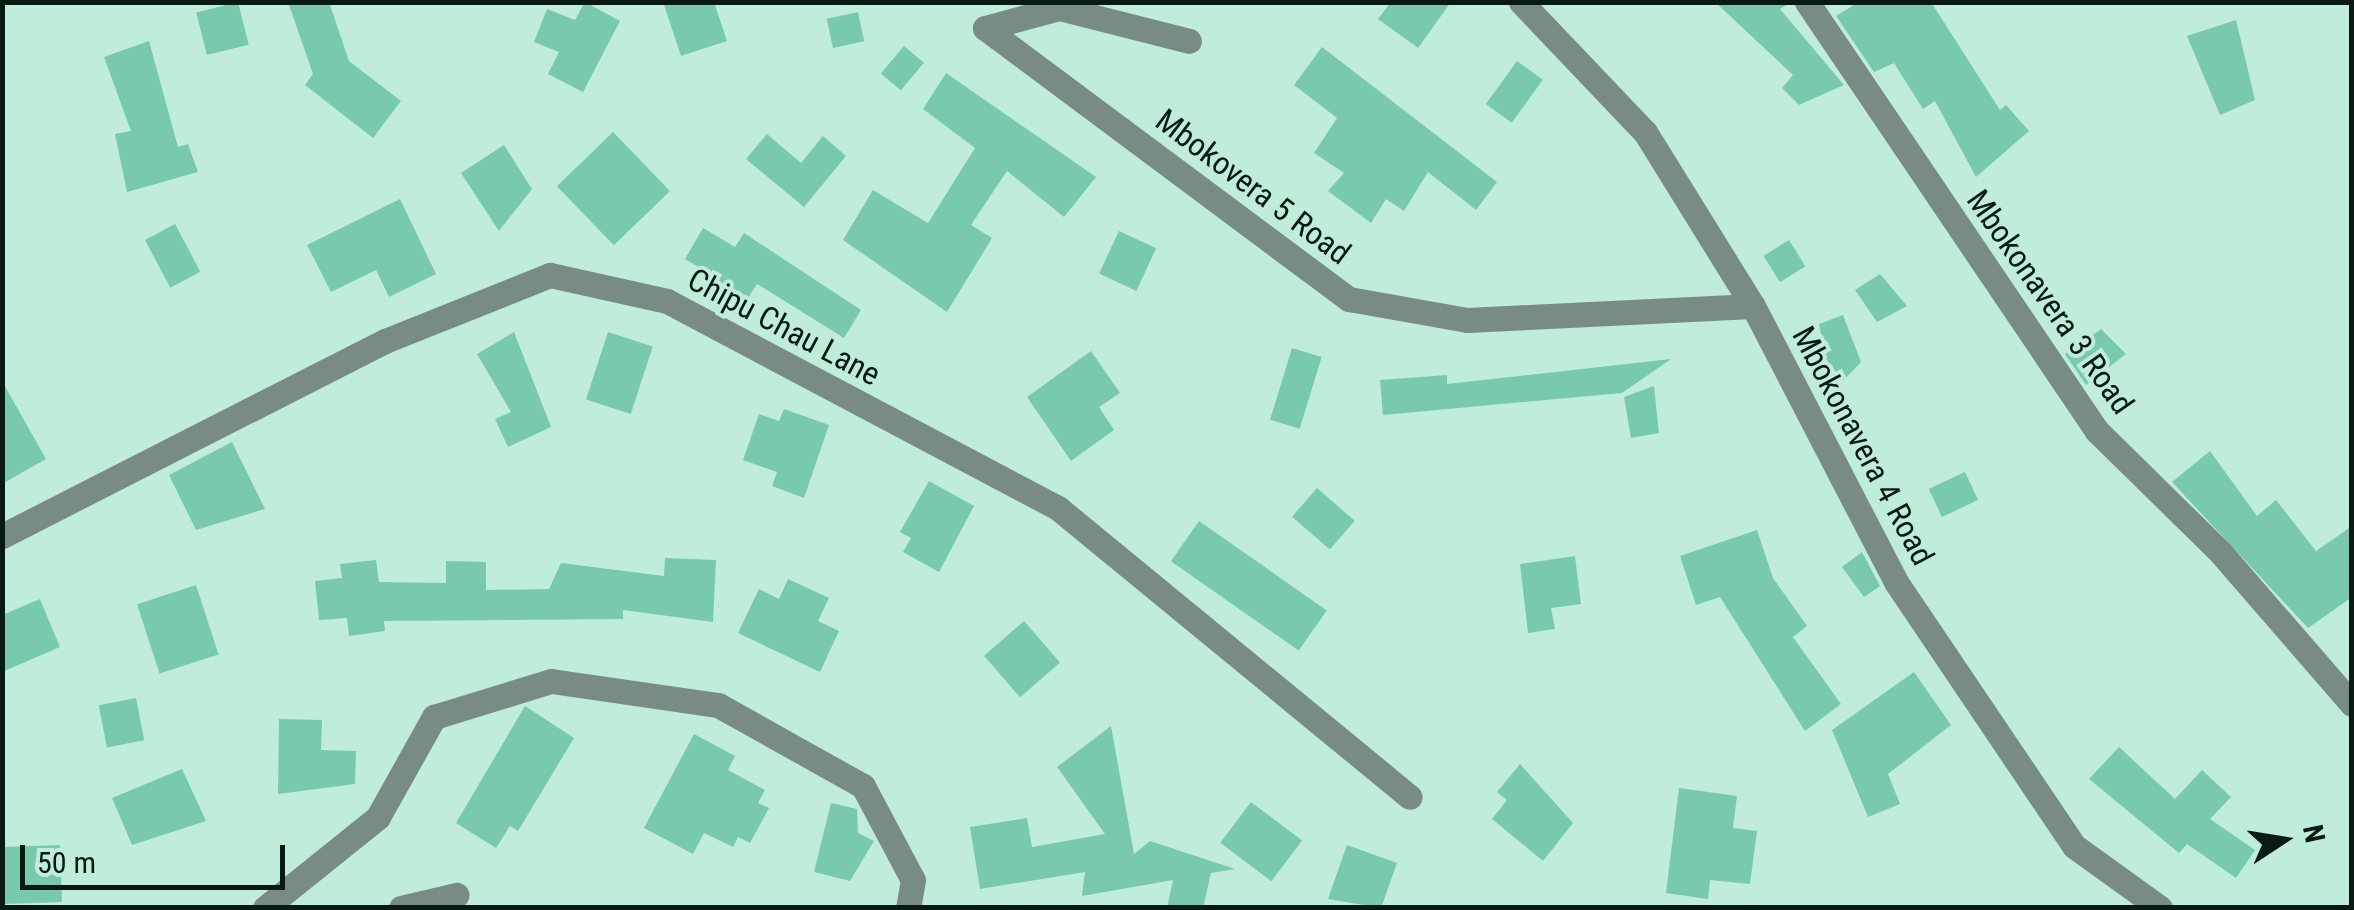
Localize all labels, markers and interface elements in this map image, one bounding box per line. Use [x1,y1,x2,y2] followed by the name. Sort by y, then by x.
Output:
[1148,101,1358,273] street label: Mbokovera 5 Road
[1958,183,2142,421] street label: Mbokonavera 3 Road
[681,260,887,394] street label: Chipu Chau Lane
[1784,320,1942,572] street label: Mbokonavera 4 Road
[2234,790,2334,890] north arrow
[2296,822,2332,845] text: N
[25,825,290,887] scale bar
[37,845,96,880] text: 50 m

